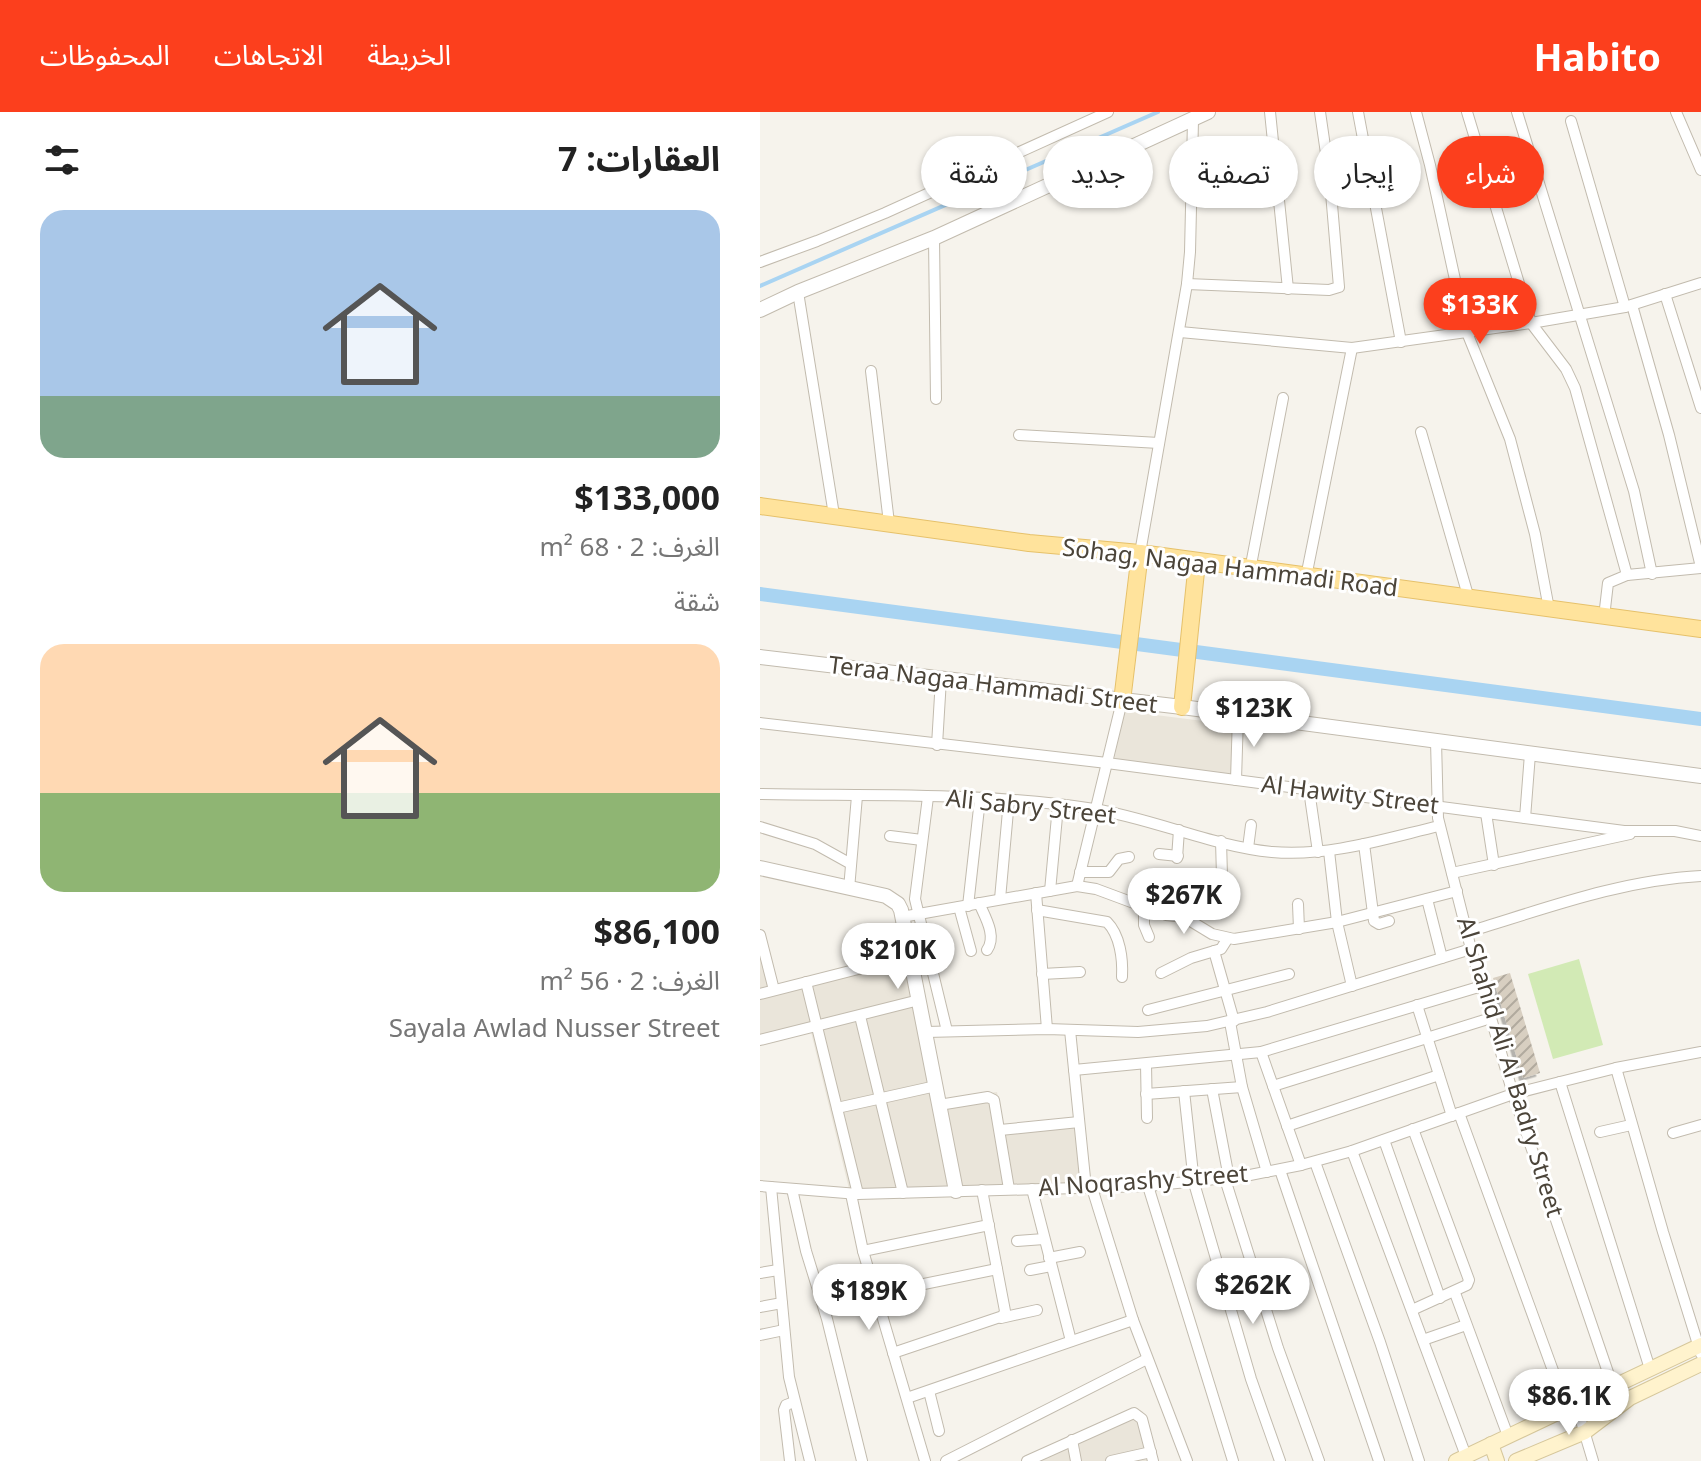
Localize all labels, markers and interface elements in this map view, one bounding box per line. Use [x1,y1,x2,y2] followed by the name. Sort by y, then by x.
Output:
[1534,30,1661,82] text: Habito
[40,35,170,73] text: المحفوظات
[214,35,323,73] text: الاتجاهات
[367,35,451,73] text: الخريطة
[558,135,720,181] text: العقارات: 7
[921,136,1027,208] chip: شقة
[1043,136,1153,208] chip: جديد
[1169,136,1298,208] chip: تصفية
[1314,136,1421,208] chip: إيجار
[1437,136,1544,208] chip: شراء
[40,138,84,182] icon: filters
[308,262,452,406] icon: home
[1424,278,1536,346] pin: $133K
[1442,286,1518,322] text: $133K
[574,474,720,520] text: $133,000
[539,528,720,564] text: الغرف: 2 · 68 m²
[1061,530,1400,603] street label: Sohag, Nagaa Hammadi Road
[674,583,720,619] text: شقة
[827,647,1160,720] street label: Teraa Nagaa Hammadi Street
[1198,681,1310,749] pin: $123K
[1216,689,1292,725] text: $123K
[308,696,452,840] icon: home
[1260,766,1441,821] street label: Al Hawity Street
[945,780,1118,831] street label: Ali Sabry Street
[1128,868,1240,936] pin: $267K
[1146,876,1222,912] text: $267K
[594,908,720,954] text: $86,100
[1450,912,1573,1221] street label: Al Shahid Ali Al Badry Street
[842,923,954,991] pin: $210K
[860,931,936,967] text: $210K
[539,962,720,998] text: الغرف: 2 · 56 m²
[389,1009,720,1045] text: Sayala Awlad Nusser Street
[1037,1156,1249,1203] street label: Al Noqrashy Street
[1197,1258,1309,1326] pin: $262K
[813,1264,925,1332] pin: $189K
[1215,1266,1291,1302] text: $262K
[831,1272,907,1308] text: $189K
[1504,1369,1634,1437] pin: $86.1K
[1527,1377,1611,1413] text: $86.1K

